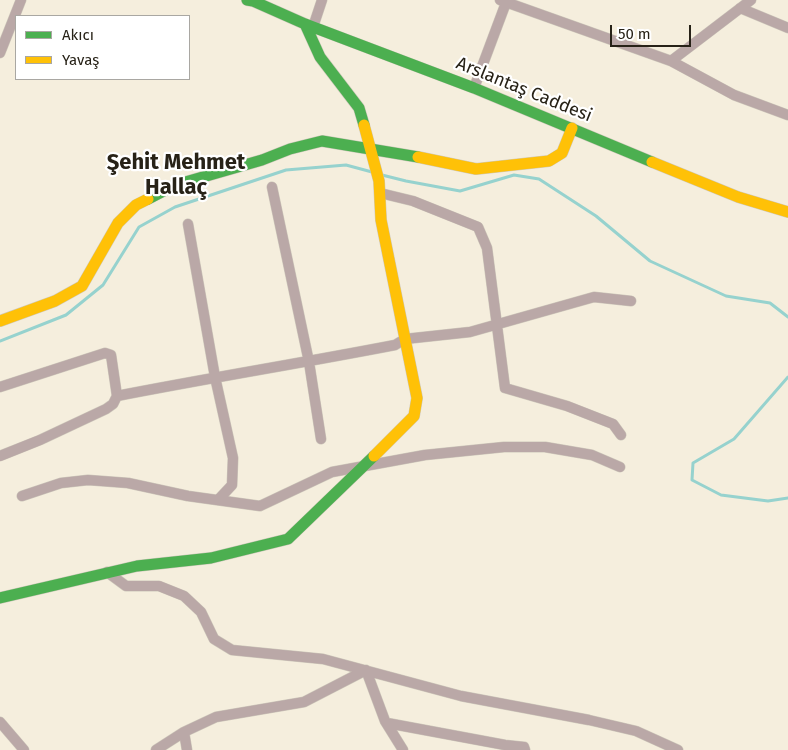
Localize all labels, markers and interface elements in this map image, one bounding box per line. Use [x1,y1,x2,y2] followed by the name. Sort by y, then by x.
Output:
[15,15,190,80] legend
[613,15,694,47] scale bar
[618,25,651,43] text: 50 m
[62,26,94,44] text: Akıcı
[62,51,99,69] text: Yavaş
[453,53,595,127] street label: Arslantaş Caddesi
[107,150,245,202] district label: Şehit Mehmet Hallaç

